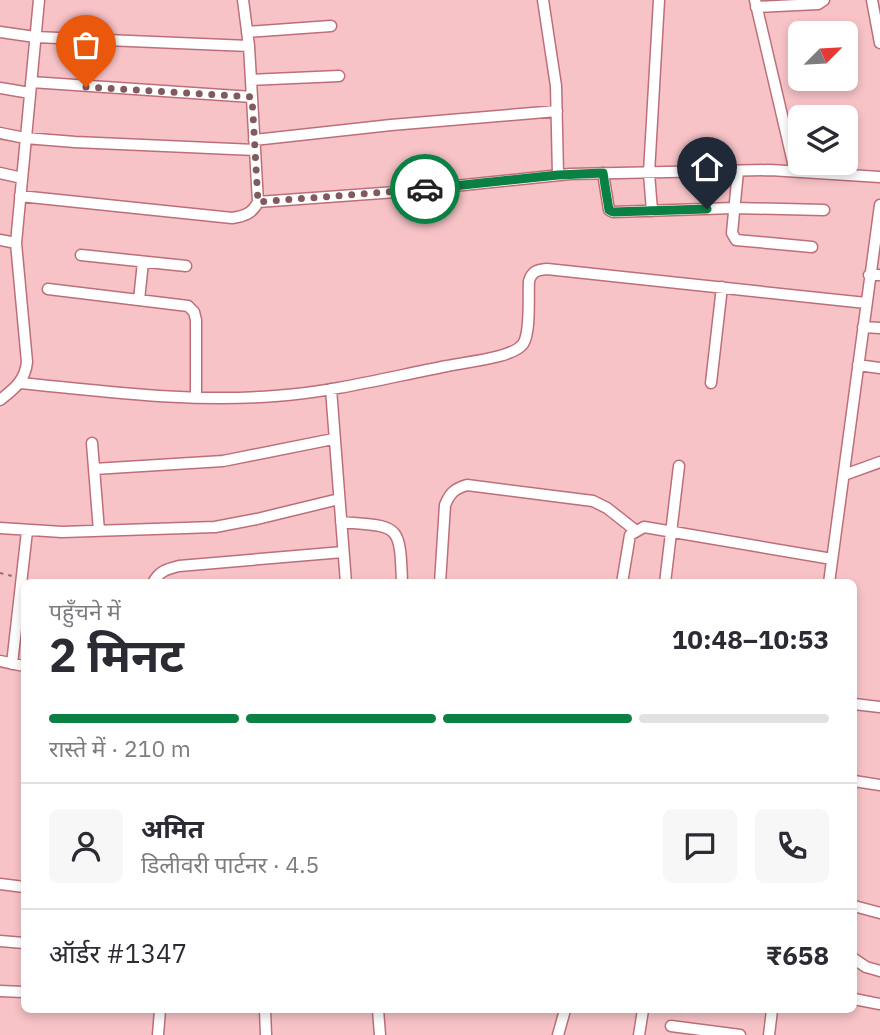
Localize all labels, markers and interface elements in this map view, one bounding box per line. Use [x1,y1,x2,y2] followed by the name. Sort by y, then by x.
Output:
[56,15,116,87] pin
[788,21,858,91] north arrow
[788,21,858,175] map controls
[67,26,105,64] icon: bag
[788,105,858,175] button: layers
[677,137,737,209] pin
[688,148,726,186] icon: home
[390,154,460,224] courier
[406,170,444,208] icon: car
[49,596,121,626] text: पहुँचने में
[672,622,829,656] text: 10:48–10:53
[49,625,184,685] text: 2 मिनट
[49,733,191,763] text: रास्ते में · 210 m
[49,809,123,883] button: person
[663,809,737,883] button: chat
[755,809,829,883] button: phone
[141,811,204,845] text: अमित
[141,849,319,879] text: डिलीवरी पार्टनर · 4.5
[49,936,187,970] text: ऑर्डर #1347
[766,938,829,972] text: ₹658

